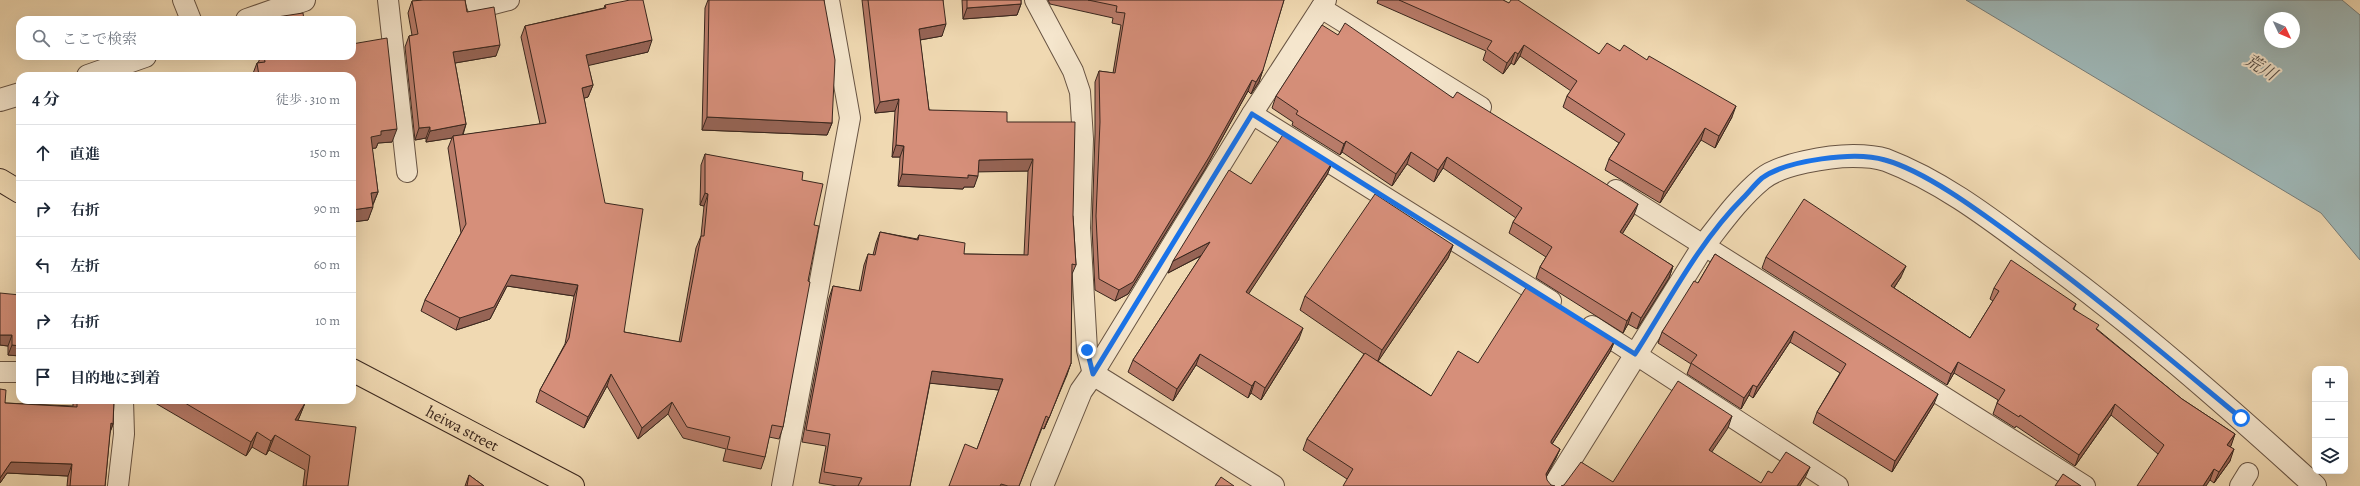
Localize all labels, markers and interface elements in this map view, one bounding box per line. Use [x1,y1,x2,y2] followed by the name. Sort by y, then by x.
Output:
[2264,12,2300,48] north arrow
[16,16,356,60] search box
[30,27,52,49] icon: search
[62,29,137,49] text: ここで検索
[2240,49,2283,87] water label: 荒川
[32,88,60,111] text: 4 分
[276,91,340,108] text: 徒歩 · 310 m
[32,142,54,164] icon: ahead
[70,144,100,164] text: 直進
[310,144,340,161] text: 150 m
[32,198,54,220] icon: right
[70,200,100,220] text: 右折
[314,200,340,217] text: 90 m
[32,254,54,276] icon: left
[70,256,100,276] text: 左折
[314,256,340,273] text: 60 m
[32,310,54,332] icon: right
[70,312,100,332] text: 右折
[315,312,340,329] text: 10 m
[1078,341,1096,359] route end
[32,366,54,388] icon: arrive
[2312,366,2348,474] map controls
[2312,366,2348,402] button: +
[70,368,160,388] text: 目的地に到着
[422,401,502,457] street label: heiwa street
[2312,402,2348,438] button: −
[2232,409,2250,427] route start
[2312,438,2348,474] button: layers

